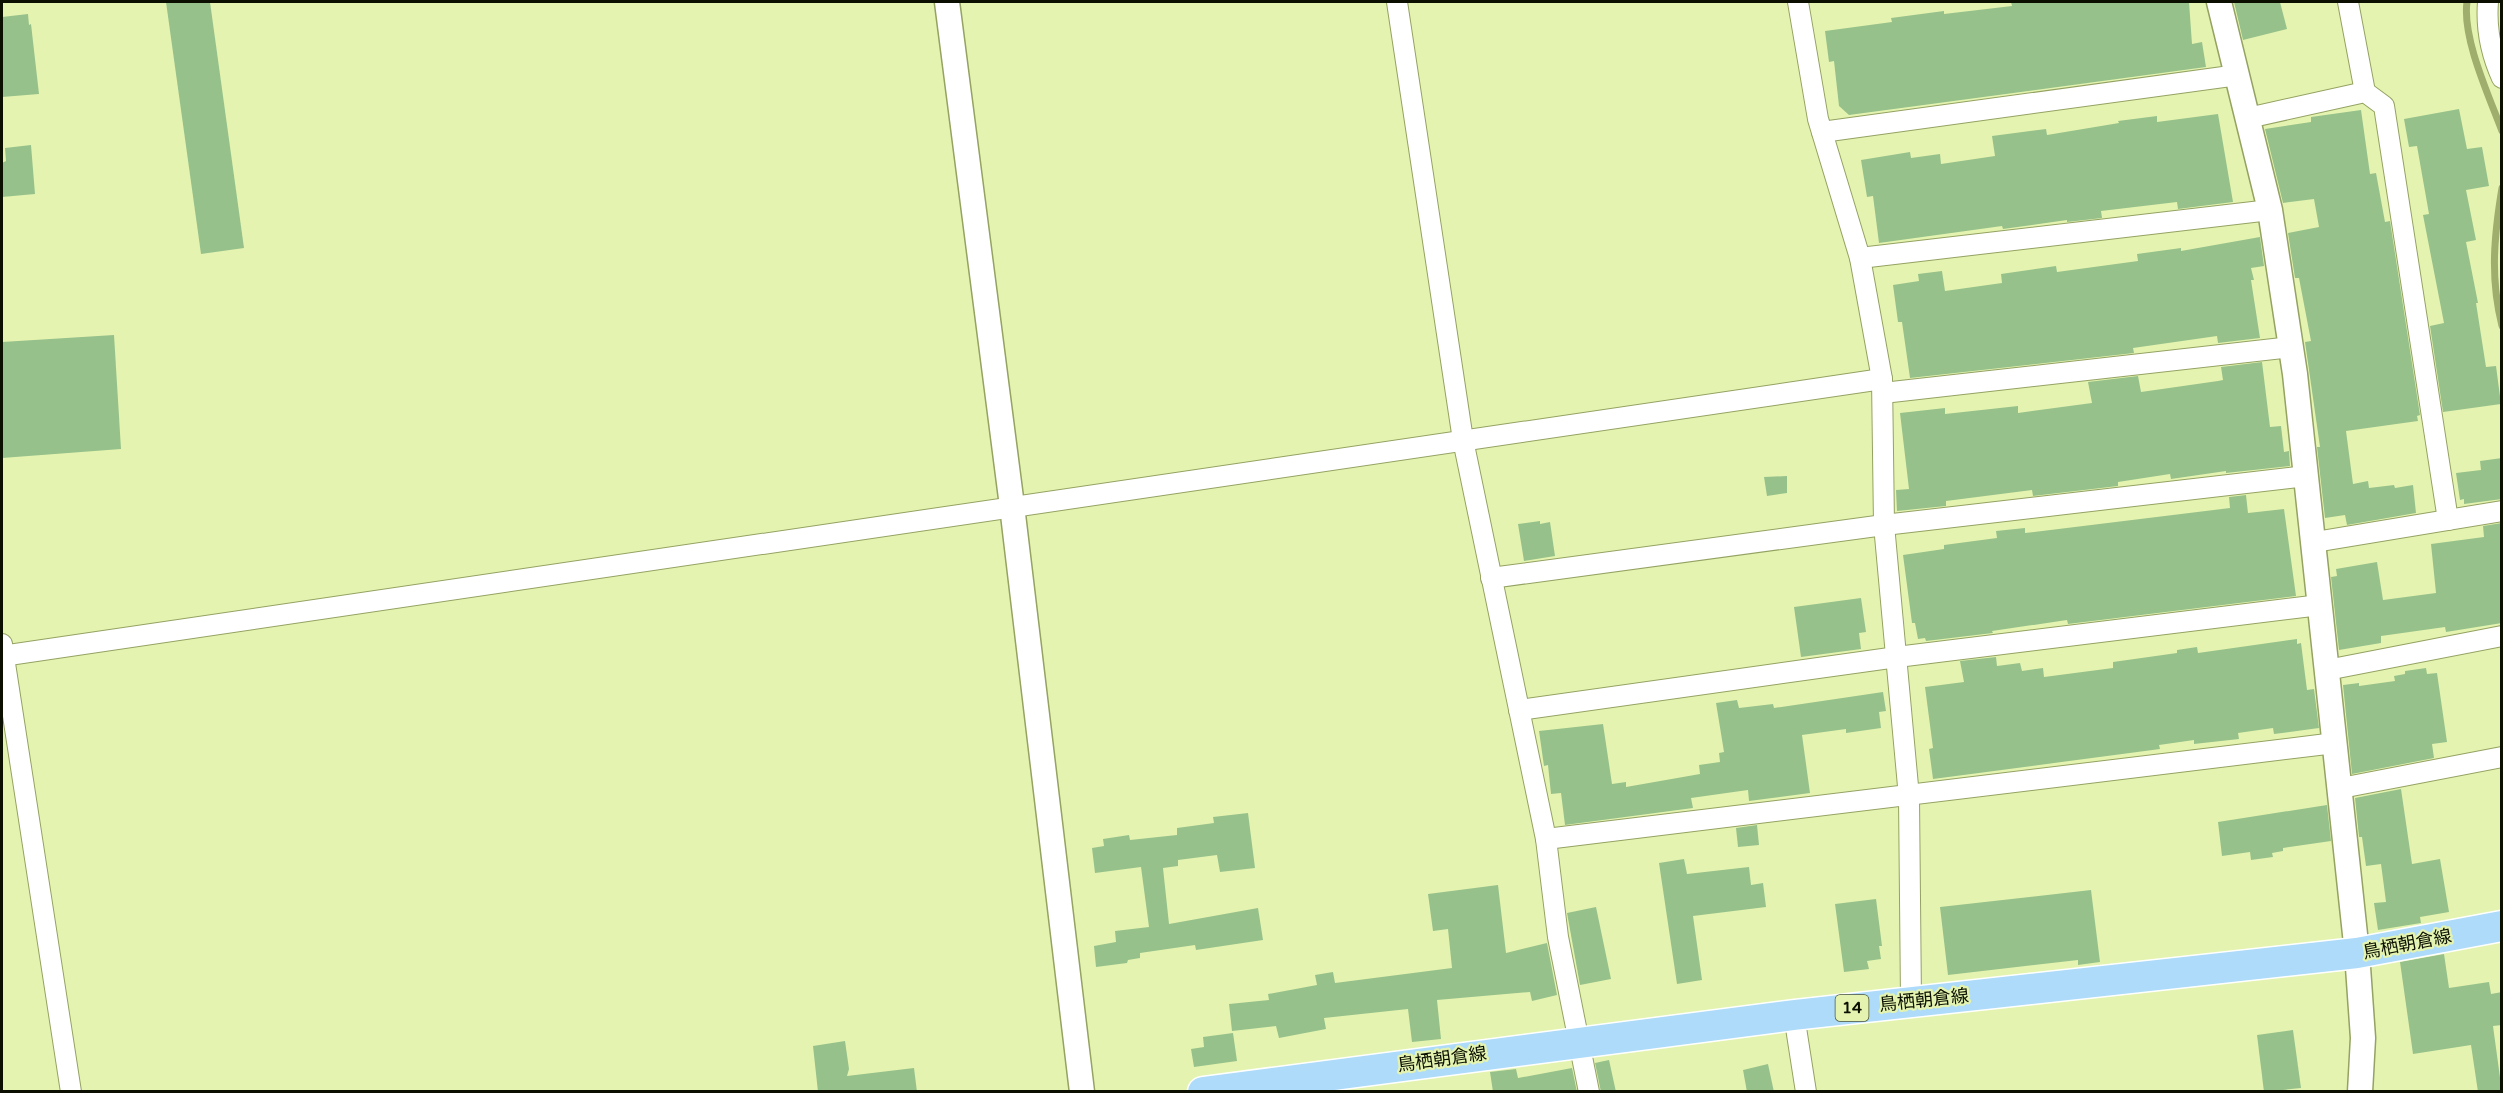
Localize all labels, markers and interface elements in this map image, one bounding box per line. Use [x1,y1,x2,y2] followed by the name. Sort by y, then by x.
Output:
[2361,925,2453,963] street label: 鳥栖朝倉線
[1878,984,1970,1016] street label: 鳥栖朝倉線
[1836,995,1868,1021] road number: 14
[1396,1042,1488,1076] street label: 鳥栖朝倉線

